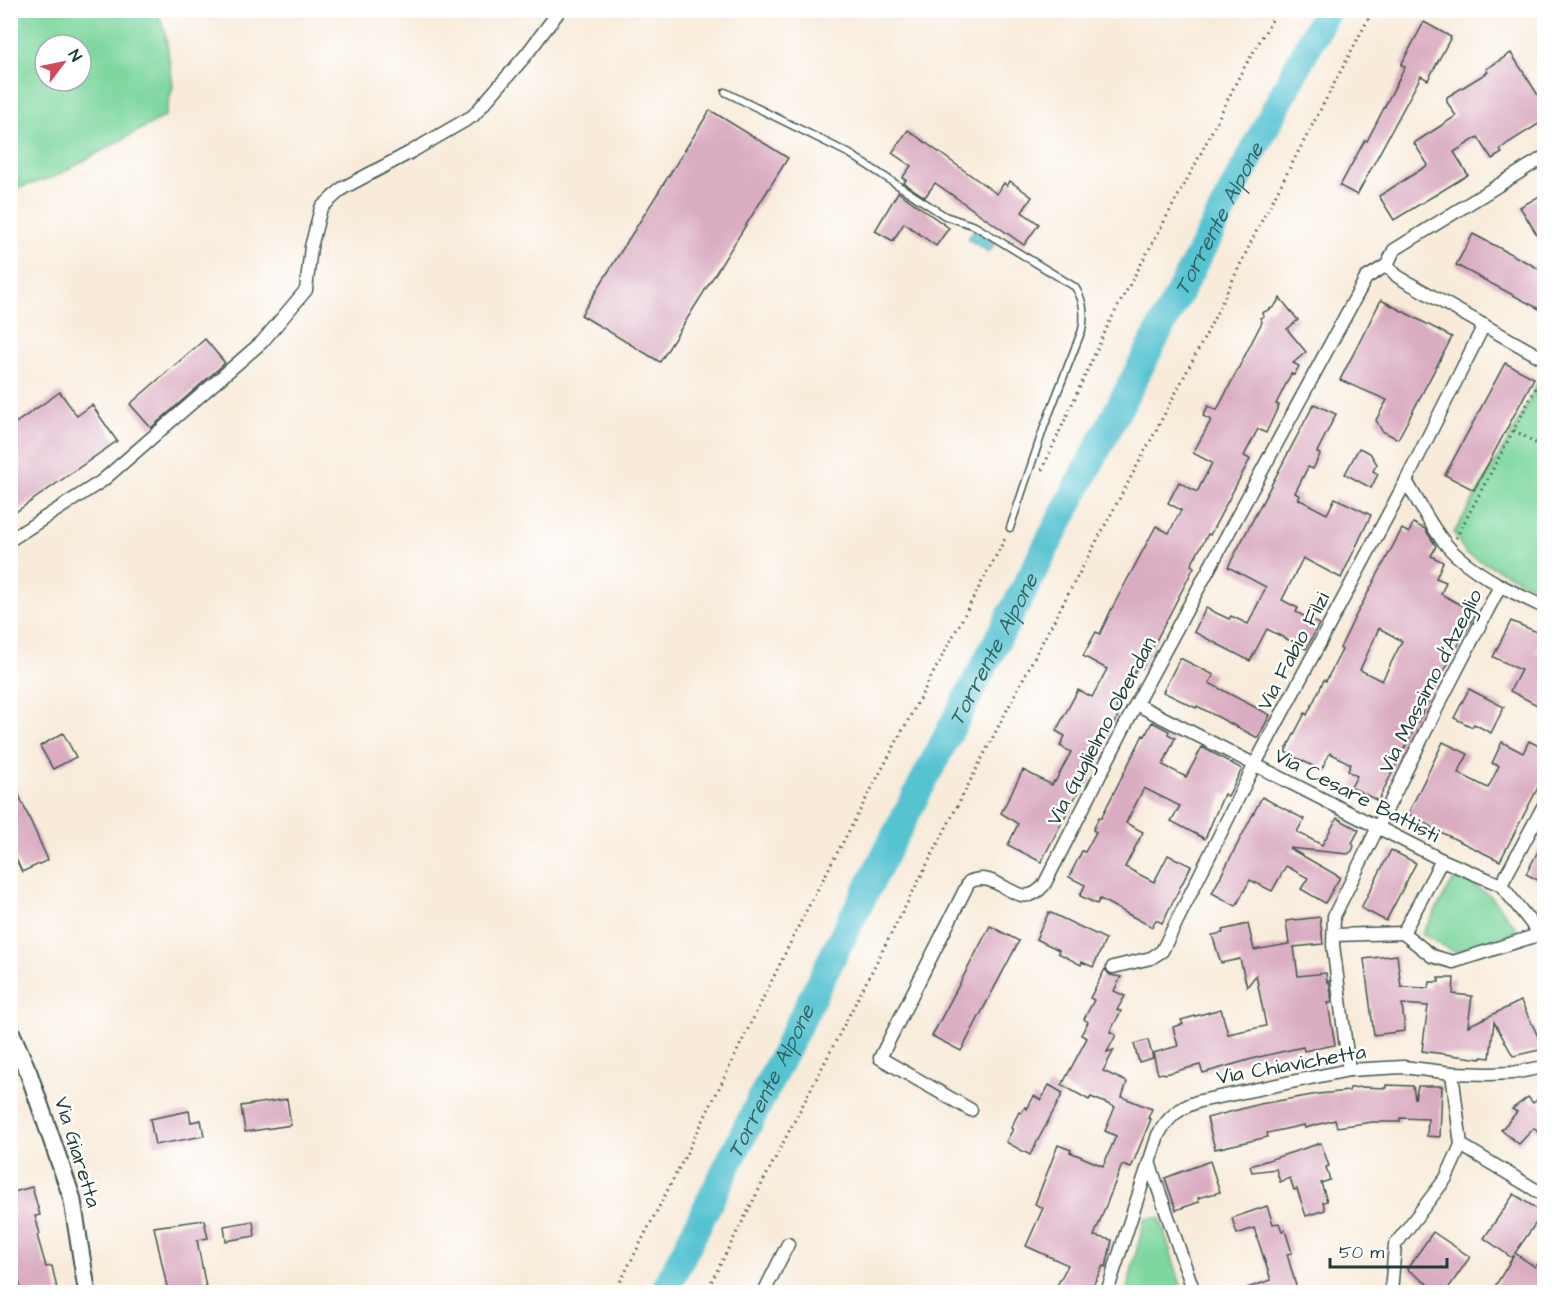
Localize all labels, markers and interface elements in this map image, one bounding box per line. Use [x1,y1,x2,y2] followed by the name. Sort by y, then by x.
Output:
[33,33,93,93] north arrow
[63,45,87,66] text: N
[1167,137,1272,301] water label: Torrente Alpone
[941,567,1047,731] water label: Torrente Alpone
[1371,584,1491,779] street label: Via Massimo d'Azeglio
[1250,587,1337,716] street label: Via Fabio Filzi
[1039,632,1165,832] street label: Via Guglielmo Oberdan
[1269,741,1445,850] street label: Via Cesare Battisti
[720,999,823,1164] water label: Torrente Alpone
[1214,1037,1368,1092] street label: Via Chiavichetta
[47,1093,108,1211] street label: Via Giaretta
[1330,1231,1447,1269] scale bar
[1339,1240,1384,1265] text: 50 m

